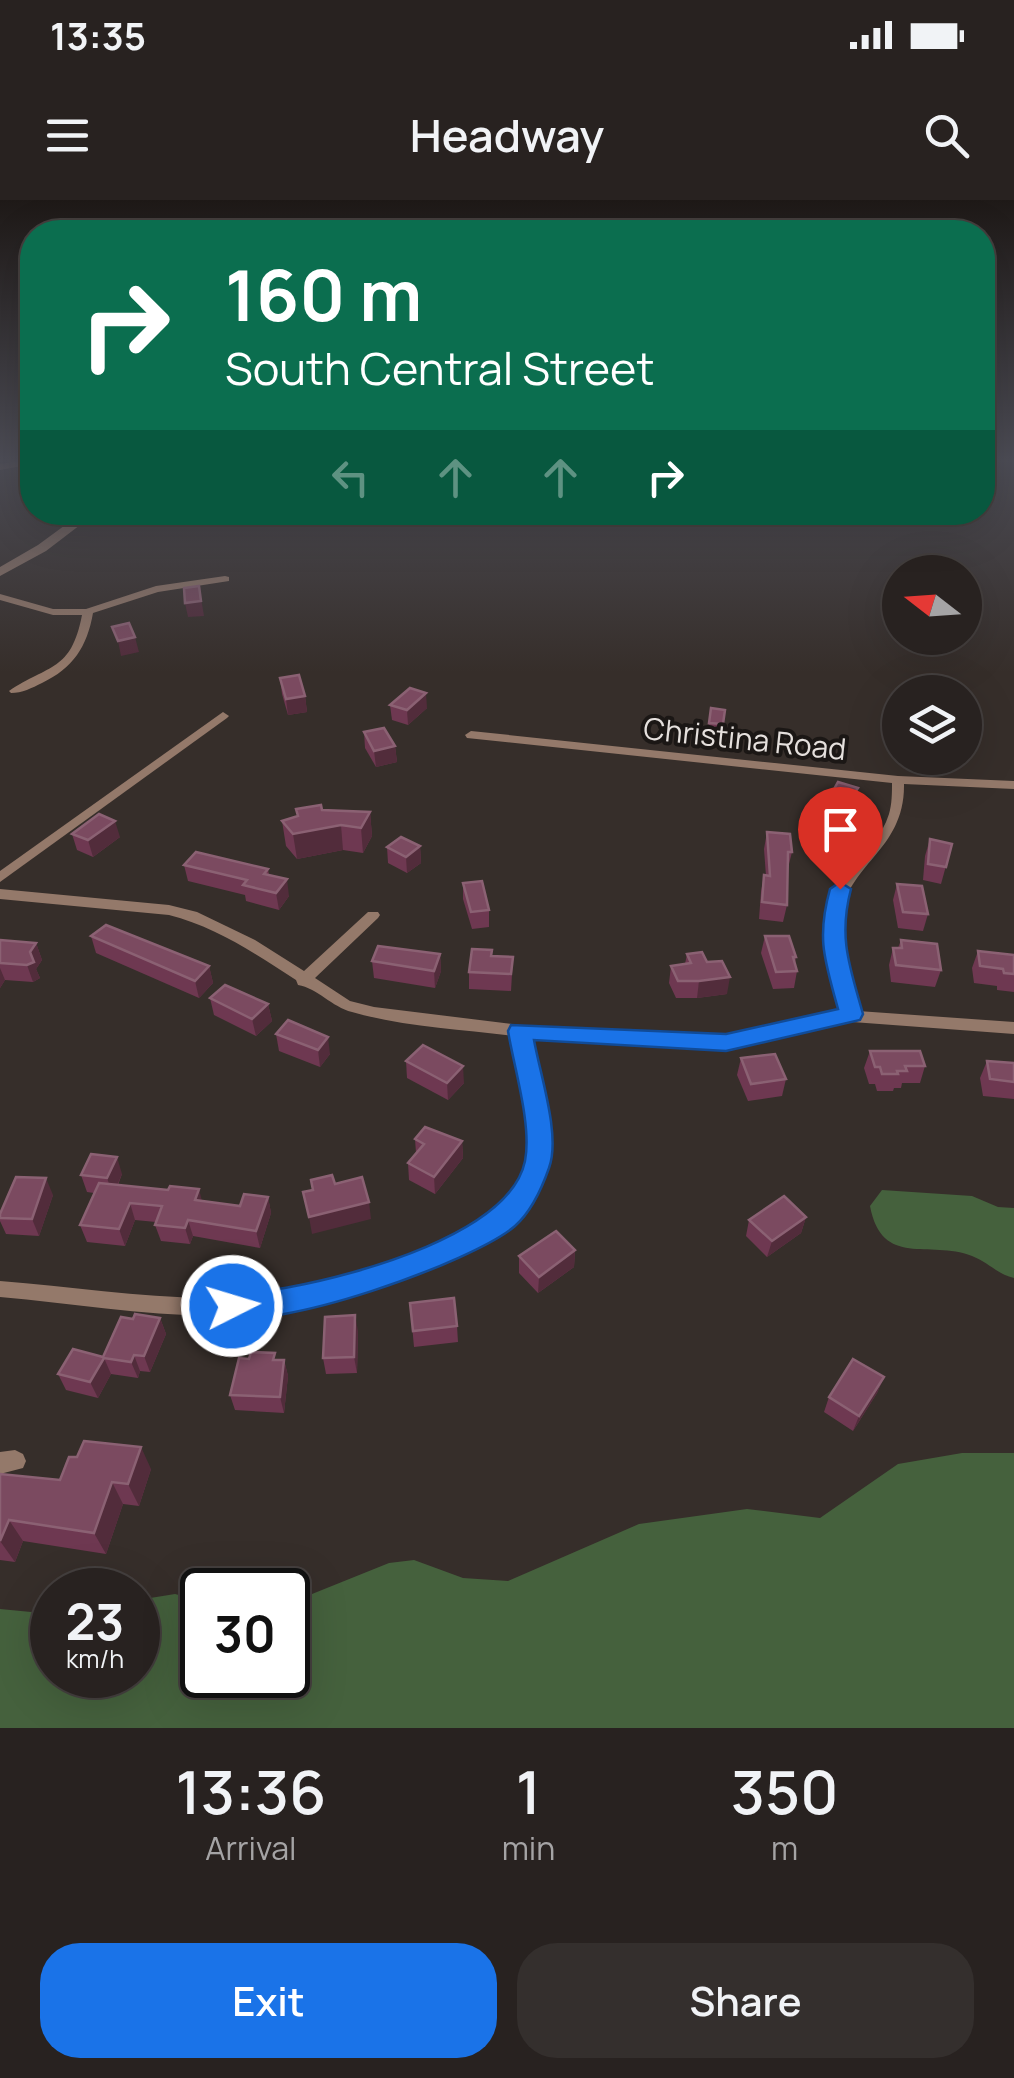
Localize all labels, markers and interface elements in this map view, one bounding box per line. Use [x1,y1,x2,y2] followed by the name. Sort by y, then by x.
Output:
[50,9,146,61] text: 13:35
[410,104,604,166] text: Headway
[40,108,95,163] icon: menu
[919,108,974,163] icon: search
[225,246,422,342] text: 160 m
[60,260,190,390] icon: right
[225,337,654,399] text: South Central Street
[323,450,378,505] icon: left
[428,450,483,505] icon: ahead
[533,450,588,505] icon: ahead
[638,450,693,505] icon: right
[882,555,982,655] north arrow
[882,555,982,775] map controls
[882,675,982,775] button: layers
[642,707,848,769] street label: Christina Road
[798,787,883,890] pin
[813,802,868,857] icon: arrive
[180,1254,284,1358] position arrow
[180,1568,310,1698] speed limit sign: 30
[66,1587,124,1655] text: 23
[66,1641,124,1676] text: km/h
[175,1750,326,1832] text: 13:36
[516,1750,541,1832] text: 1
[731,1750,839,1832] text: 350
[205,1826,297,1870] text: Arrival
[502,1826,555,1870] text: min
[771,1826,798,1870] text: m
[40,1943,497,2058] button: Exit
[517,1943,974,2058] button: Share

